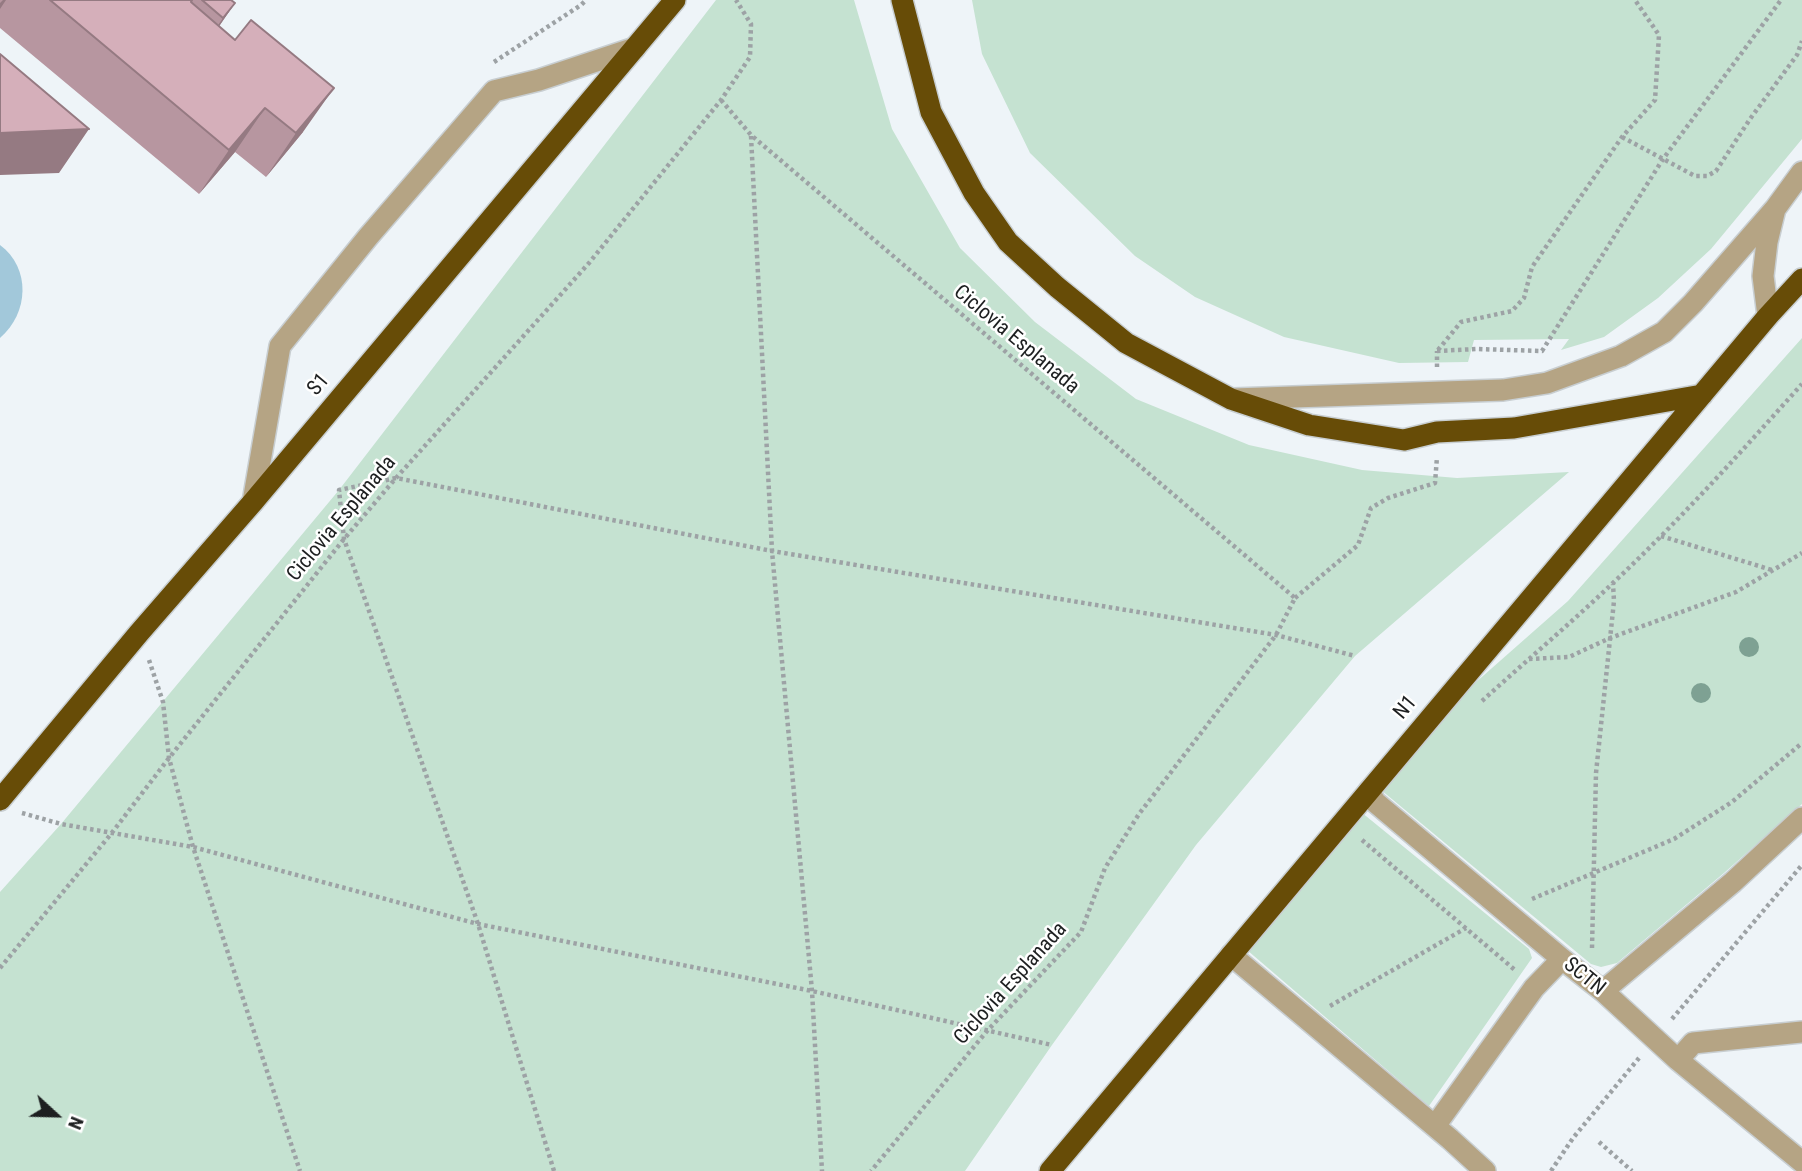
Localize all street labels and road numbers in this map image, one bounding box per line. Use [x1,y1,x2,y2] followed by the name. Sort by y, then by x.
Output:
[948,280,1084,400] street label: Ciclovia Esplanada
[303,369,335,401] street label: S1
[282,451,402,587] street label: Ciclovia Esplanada
[1389,691,1423,725] street label: N1
[949,918,1073,1050] street label: Ciclovia Esplanada
[1558,953,1610,1001] street label: SCTN

